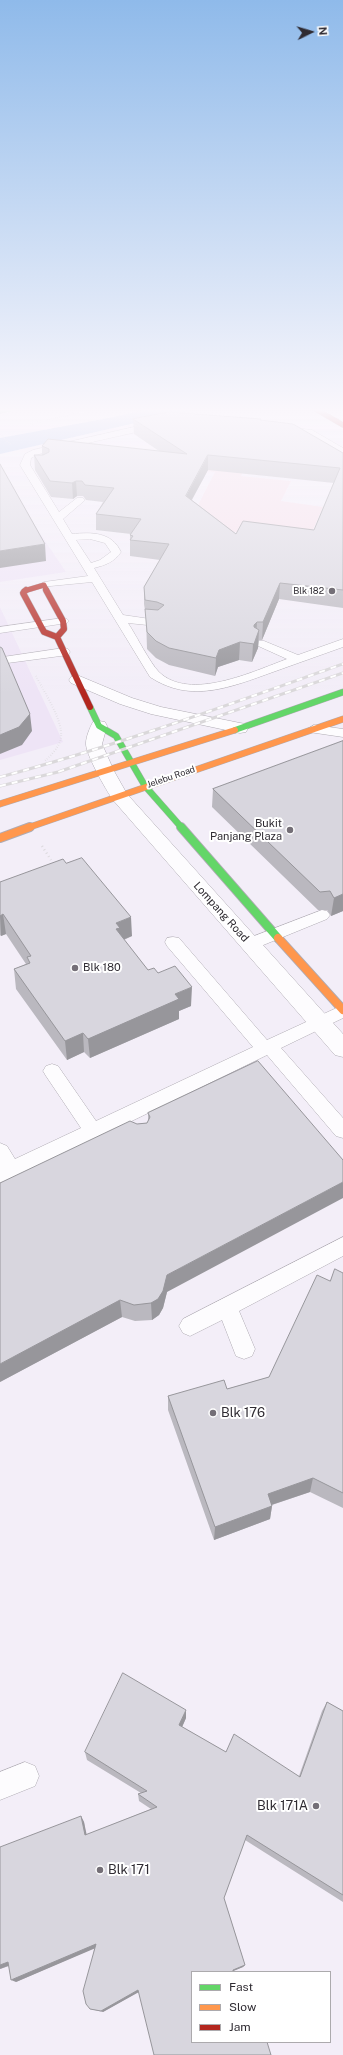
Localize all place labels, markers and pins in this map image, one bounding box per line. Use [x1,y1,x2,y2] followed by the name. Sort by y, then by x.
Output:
[293,586,324,596] place label: Blk 182
[327,586,337,596] marker: Blk 182
[210,817,282,843] place label: Bukit Panjang Plaza
[285,825,295,835] marker: Bukit Panjang Plaza
[83,961,121,975] place label: Blk 180
[70,963,80,973] marker: Blk 180
[221,1405,265,1421] place label: Blk 176
[208,1408,218,1418] marker: Blk 176
[257,1798,308,1814] place label: Blk 171A
[311,1801,321,1811] marker: Blk 171A
[108,1862,150,1878] place label: Blk 171
[95,1865,105,1875] marker: Blk 171

